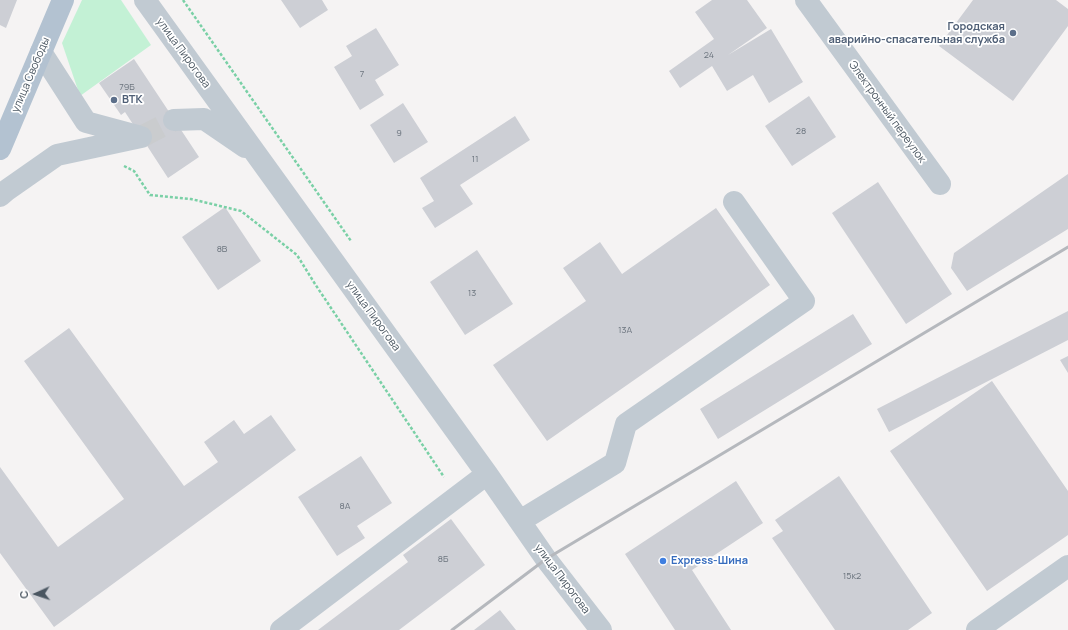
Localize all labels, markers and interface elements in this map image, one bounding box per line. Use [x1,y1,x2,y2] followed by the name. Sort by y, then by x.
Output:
[153,15,213,91] street label: улица Пирогова
[829,20,1005,46] place label: Городская аварийно-спасательная служба
[1008,28,1018,38] marker: Городская аварийно-спасательная служба
[9,35,53,115] street label: улица Свободы
[704,50,714,60] house number: 24
[846,58,928,166] street label: Электронный переулок
[360,69,364,79] house number: 7
[119,82,135,92] house number: 79Б
[122,93,143,107] place label: ВТК
[109,95,119,105] marker: ВТК
[796,126,806,136] house number: 28
[396,128,402,138] house number: 9
[471,154,479,164] house number: 11
[217,244,227,254] house number: 8В
[343,278,403,354] street label: улица Пирогова
[468,288,476,298] house number: 13
[618,325,632,335] house number: 13А
[340,501,350,511] house number: 8А
[532,542,592,616] street label: улица Пирогова
[438,554,448,564] house number: 8Б
[671,554,748,568] place label: Express-Шина
[658,556,668,566] marker: Express-Шина
[843,571,861,581] house number: 15к2
[16,574,56,614] north arrow
[16,590,31,599] text: С

